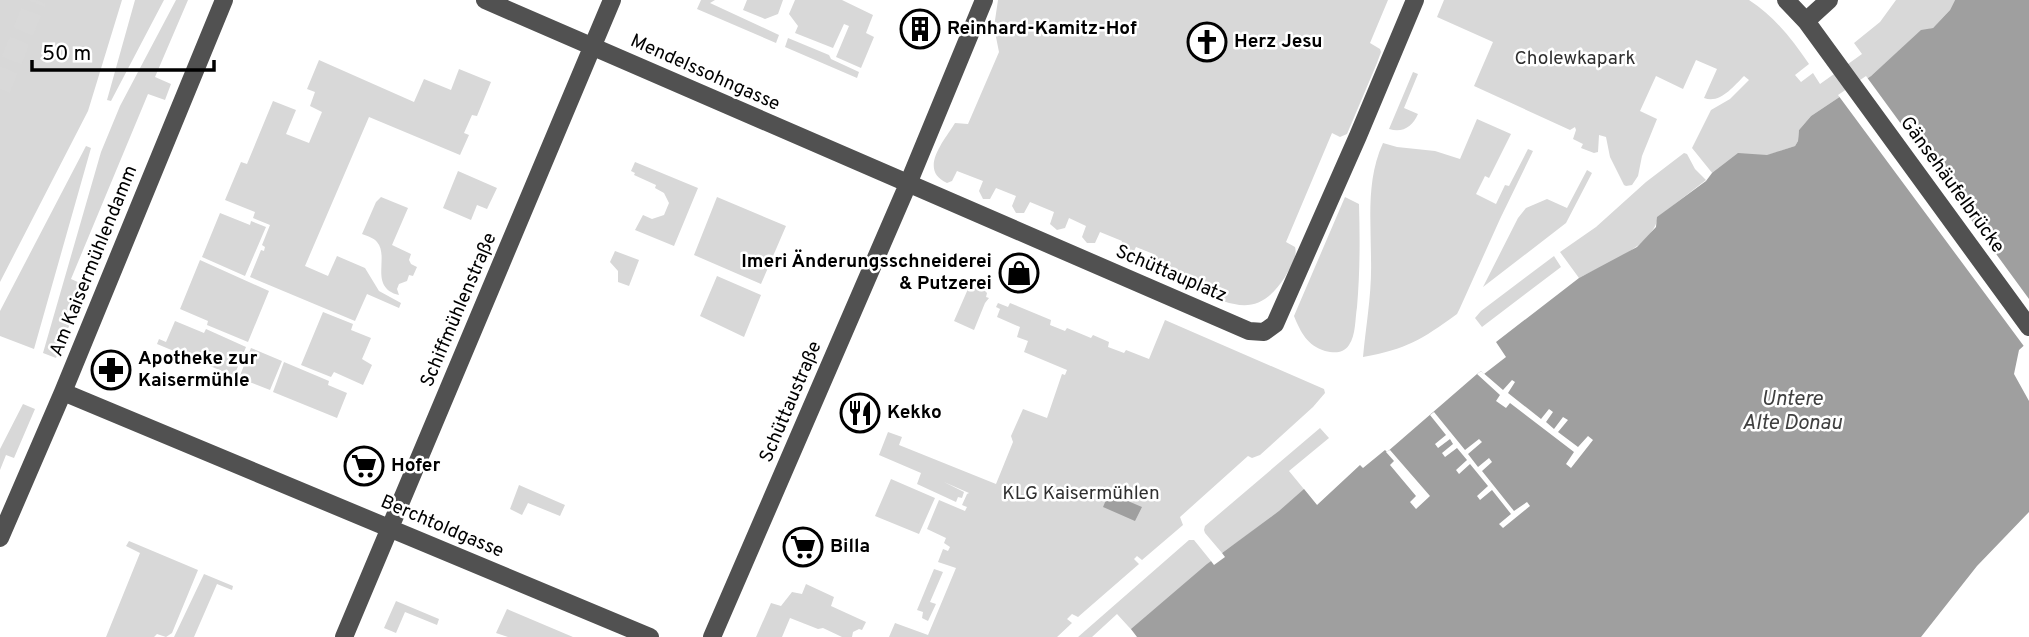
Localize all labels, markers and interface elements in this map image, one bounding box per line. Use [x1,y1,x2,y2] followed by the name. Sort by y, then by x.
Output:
[899,8,941,50] building icon: Reinhard-Kamitz-Hof
[947,17,1137,41] place label: Reinhard-Kamitz-Hof
[1186,21,1228,63] church icon: Herz Jesu
[32,28,214,72] scale bar
[626,29,784,117] street label: Mendelssohngasse
[1234,30,1323,54] place label: Herz Jesu
[42,41,91,68] text: 50 m
[1515,47,1635,71] park label: Cholewkapark
[1894,112,2010,258] street label: Gänsehäufelbrücke
[45,162,143,360] street label: Am Kaisermühlendamm
[416,229,502,391] street label: Schiffmühlenstraße
[1112,240,1230,308] street label: Schüttauplatz
[741,249,992,296] place label: Imeri Änderungsschneiderei & Putzerei
[998,252,1040,294] shop icon: Imeri Änderungsschneiderei & Putzerei
[755,338,827,466] street label: Schüttaustraße
[138,347,257,393] place label: Apotheke zur Kaisermühle
[90,349,132,391] pharmacy icon: Apotheke zur Kaisermühle
[1742,386,1843,437] water label: Untere Alte Donau
[839,392,881,434] restaurant icon: Kekko
[887,401,942,425] place label: Kekko
[343,445,385,487] supermarket icon: Hofer
[391,454,440,478] place label: Hofer
[1002,482,1160,506] park label: KLG Kaisermühlen
[377,490,507,564] street label: Berchtoldgasse
[782,526,824,568] supermarket icon: Billa
[830,535,870,559] place label: Billa

